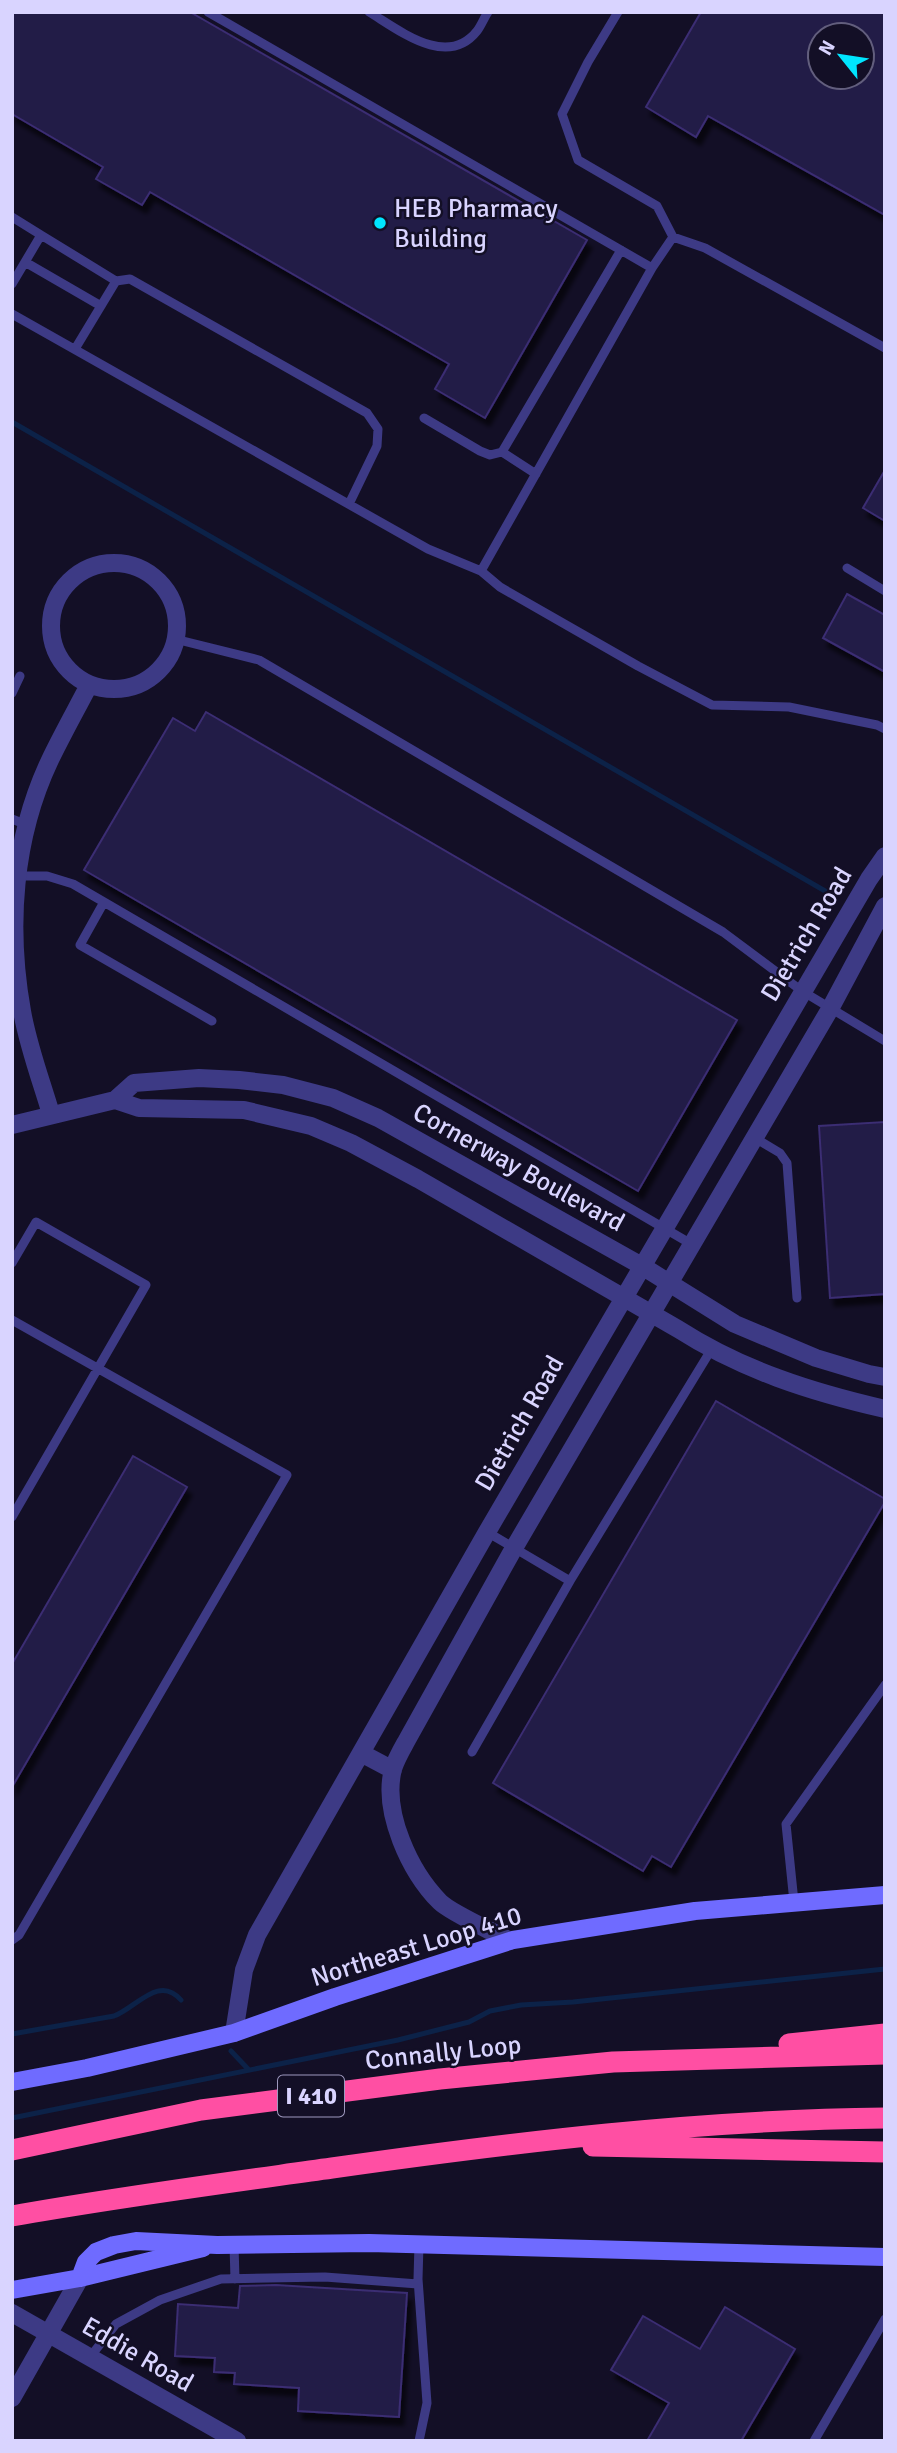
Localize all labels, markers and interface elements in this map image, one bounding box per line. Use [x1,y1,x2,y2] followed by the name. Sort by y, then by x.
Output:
[806,21,876,91] north arrow
[813,36,841,60] text: N
[394,193,558,255] place label: HEB Pharmacy Building
[372,215,388,231] marker: HEB Pharmacy Building
[754,862,859,1007] street label: Dietrich Road
[407,1096,630,1239] street label: Cornerway Boulevard
[468,1350,571,1497] street label: Dietrich Road
[307,1900,525,1994] street label: Northeast Loop 410
[363,2029,523,2077] street label: Connally Loop
[278,2076,344,2116] road number: I 410
[76,2310,199,2400] street label: Eddie Road

